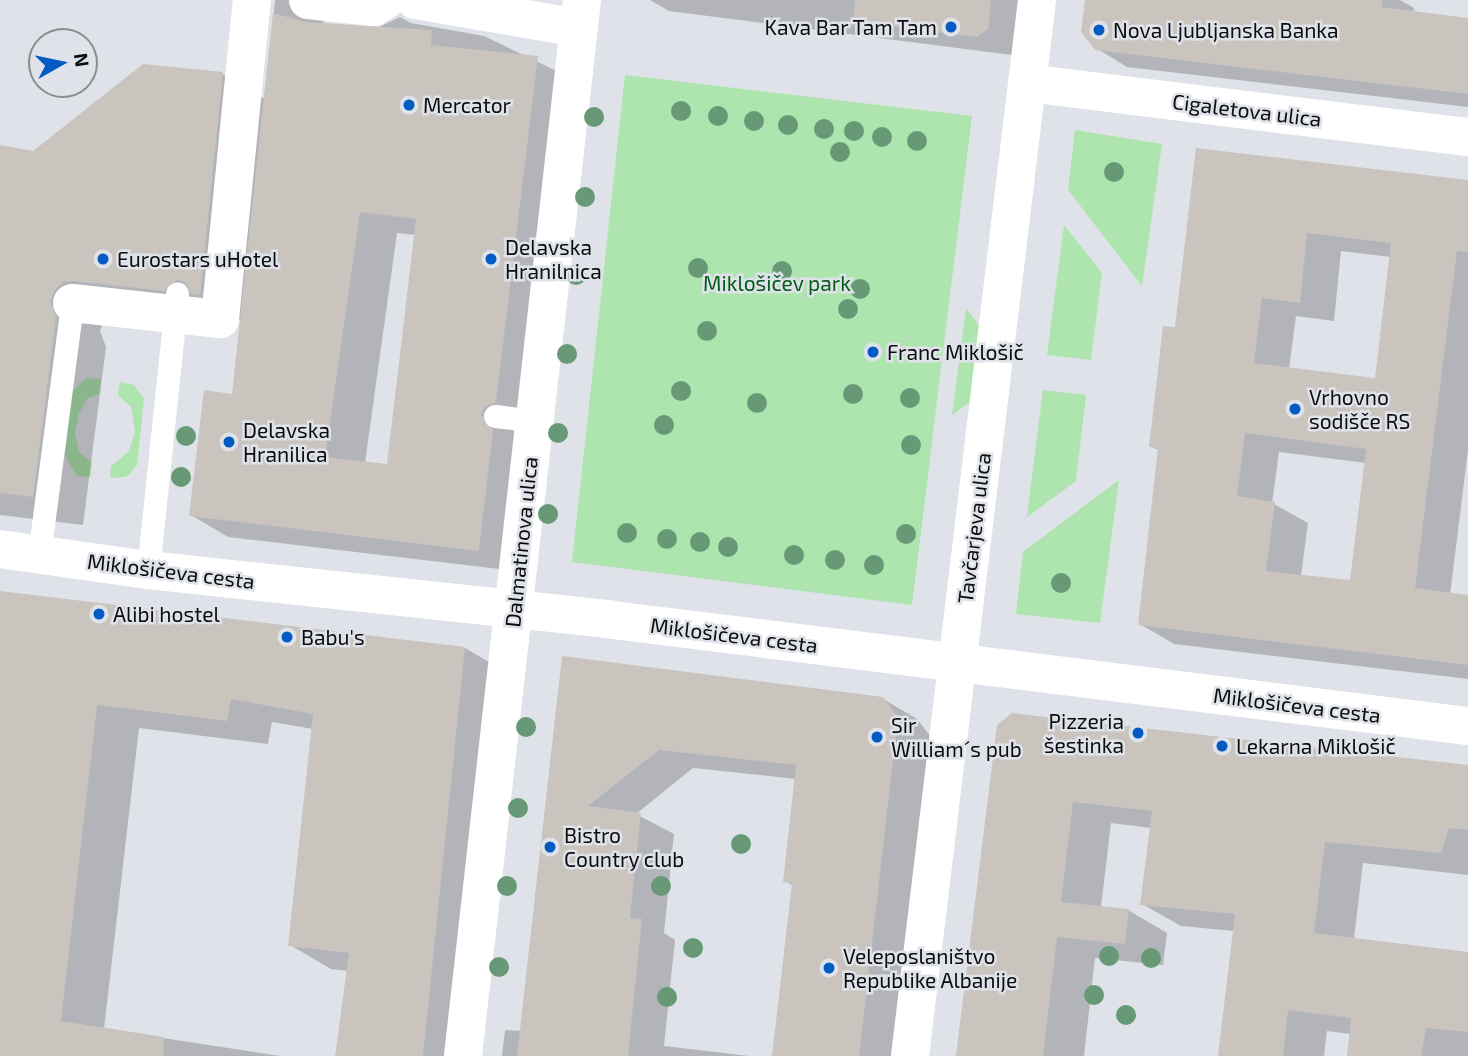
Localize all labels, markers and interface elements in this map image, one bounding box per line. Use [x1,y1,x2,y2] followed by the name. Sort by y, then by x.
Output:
[763,14,937,40] place label: Kava Bar Tam Tam
[1113,17,1339,43] place label: Nova Ljubljanska Banka
[943,19,959,35] marker: Kava Bar Tam Tam
[1091,22,1107,38] marker: Nova Ljubljanska Banka
[28,28,98,98] north arrow
[70,51,95,69] text: N
[1171,88,1323,132] street label: Cigaletova ulica
[423,92,511,118] place label: Mercator
[401,97,417,113] marker: Mercator
[505,234,602,284] place label: Delavska Hranilnica
[117,246,278,272] place label: Eurostars uHotel
[95,251,111,267] marker: Eurostars uHotel
[483,251,499,267] marker: Delavska Hranilnica
[703,270,851,296] park label: Miklošičev park
[887,339,1024,365] place label: Franc Miklošič
[865,344,881,360] marker: Franc Miklošič
[1309,384,1410,434] place label: Vrhovno sodišče RS
[1287,401,1303,417] marker: Vrhovno sodišče RS
[243,417,330,467] place label: Delavska Hranilica
[221,434,237,450] marker: Delavska Hranilica
[952,451,996,605] street label: Tavčarjeva ulica
[500,456,542,628] street label: Dalmatinova ulica
[86,548,256,594] street label: Miklošičeva cesta
[113,601,220,627] place label: Alibi hostel
[91,606,107,622] marker: Alibi hostel
[649,612,819,658] street label: Miklošičeva cesta
[301,624,365,650] place label: Babu's
[279,629,295,645] marker: Babu's
[1212,682,1382,728] street label: Miklošičeva cesta
[1044,708,1124,758] place label: Pizzeria šestinka
[891,712,1022,762] place label: Sir William´s pub
[1130,725,1146,741] marker: Pizzeria šestinka
[869,729,885,745] marker: Sir William´s pub
[1236,733,1396,759] place label: Lekarna Miklošič
[1214,738,1230,754] marker: Lekarna Miklošič
[564,822,685,872] place label: Bistro Country club
[542,839,558,855] marker: Bistro Country club
[843,943,1018,993] place label: Veleposlaništvo Republike Albanije
[821,960,837,976] marker: Veleposlaništvo Republike Albanije

